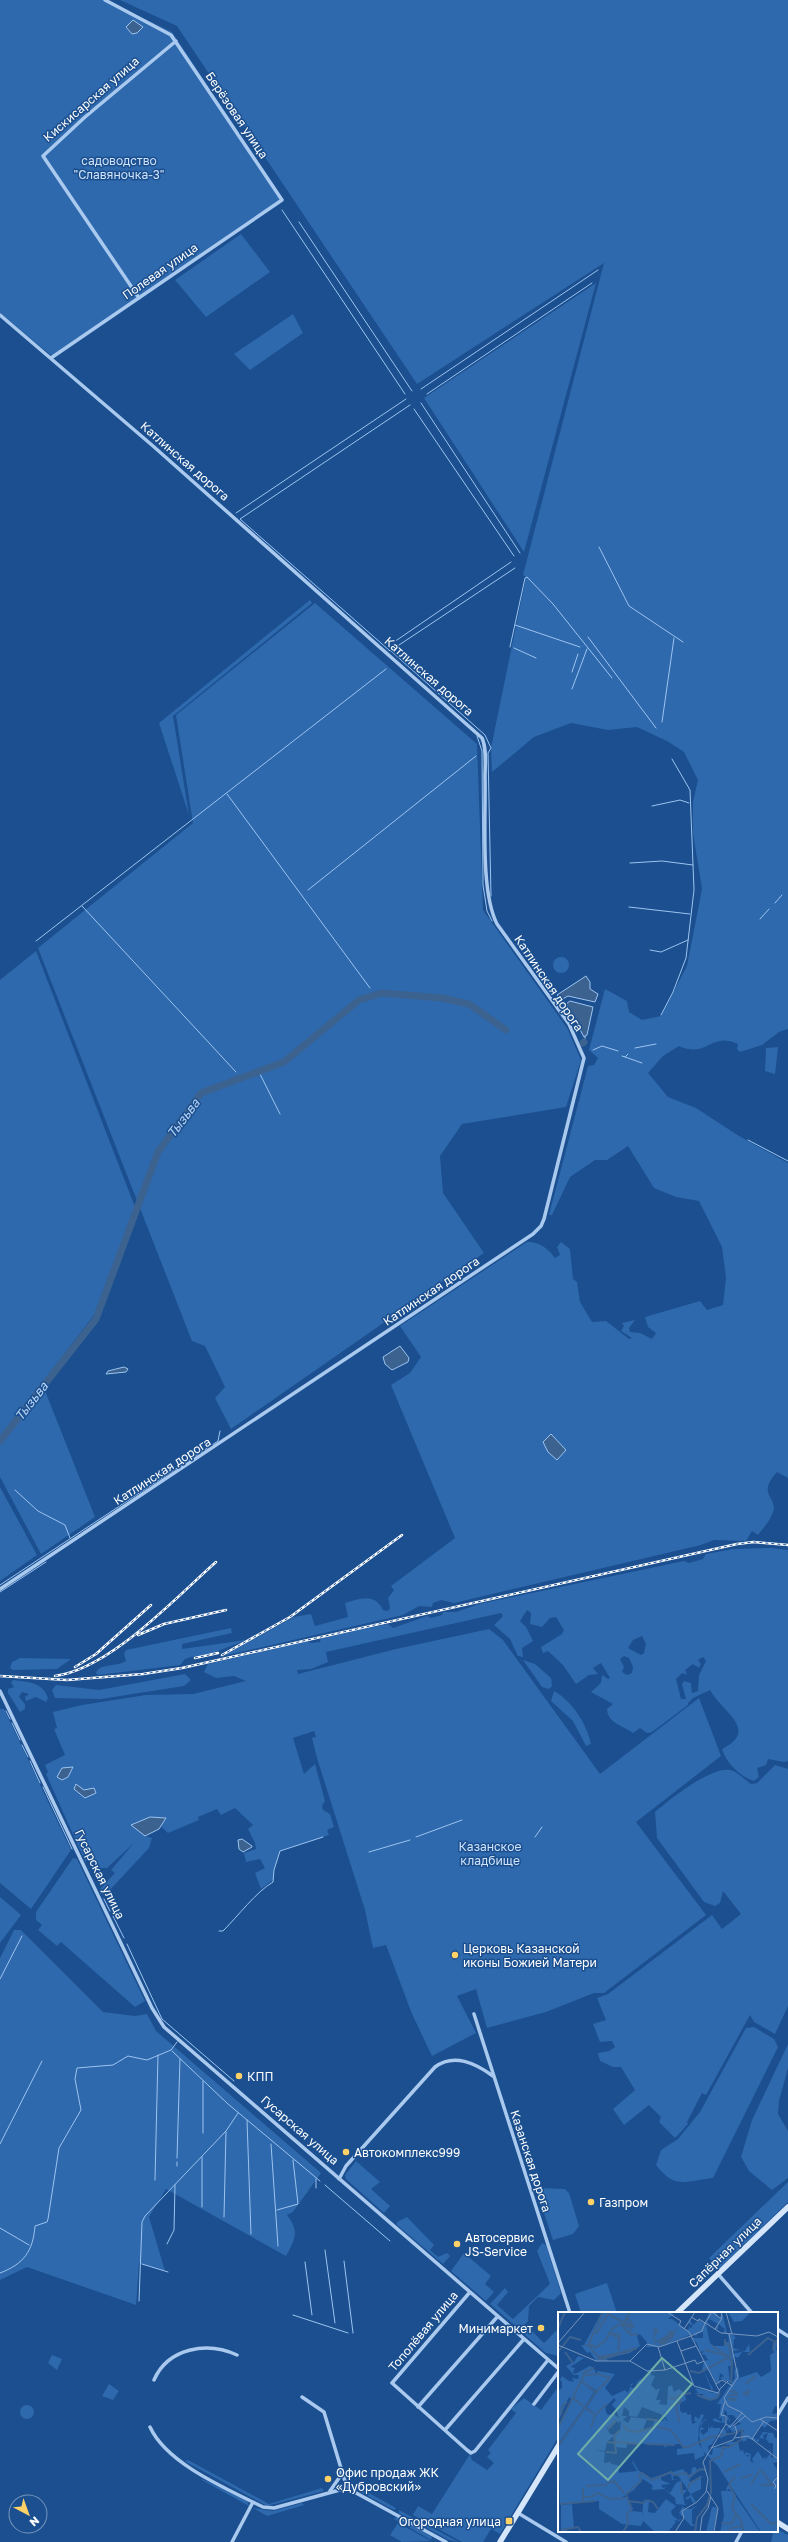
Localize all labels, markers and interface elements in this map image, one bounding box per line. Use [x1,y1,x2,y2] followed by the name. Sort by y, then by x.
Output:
[40,53,142,145] street label: Кискисарская улица
[202,69,272,161] street label: Берёзовая улица
[74,153,164,182] park label: садоводство "Славяночка-3"
[119,239,201,303] street label: Полевая улица
[137,418,233,504] street label: Катлинская дорога
[381,633,477,719] street label: Катлинская дорога
[511,932,587,1034] street label: Катлинская дорога
[163,1095,203,1141] water label: Тызьва
[380,1253,482,1329] street label: Катлинская дорога
[11,1378,51,1424] water label: Тызьва
[111,1434,213,1508] street label: Катлинская дорога
[72,1827,128,1921] street label: Гусарская улица
[459,1839,521,1868] park label: Казанское кладбище
[463,1941,597,1970] place label: Церковь Казанской иконы Божией Матери
[450,1950,460,1960] marker: Церковь Казанской иконы Божией Матери
[247,2069,273,2084] place label: КПП
[234,2071,244,2081] marker: КПП
[258,2092,342,2168] street label: Гусарская улица
[507,2108,555,2214] street label: Казанская дорога
[354,2145,460,2160] place label: Автокомплекс999
[341,2147,351,2157] marker: Автокомплекс999
[599,2195,648,2210] place label: Газпром
[586,2197,596,2207] marker: Газпром
[685,2213,765,2291] street label: Сапёрная улица
[465,2230,535,2259] place label: Автосервис JS-Service
[452,2239,462,2249] marker: Автосервис JS-Service
[385,2288,461,2374] street label: Тополёвая улица
[558,2312,778,2532] inset map
[459,2321,533,2336] place label: Минимаркет
[536,2323,546,2333] marker: Минимаркет
[336,2465,440,2494] place label: Офис продаж ЖК «Дубровский»
[323,2474,333,2484] marker: Офис продаж ЖК «Дубровский»
[8,2494,48,2534] north arrow
[27,2514,42,2530] text: N
[399,2514,501,2529] place label: Огородная улица
[504,2516,514,2526] marker: Огородная улица

